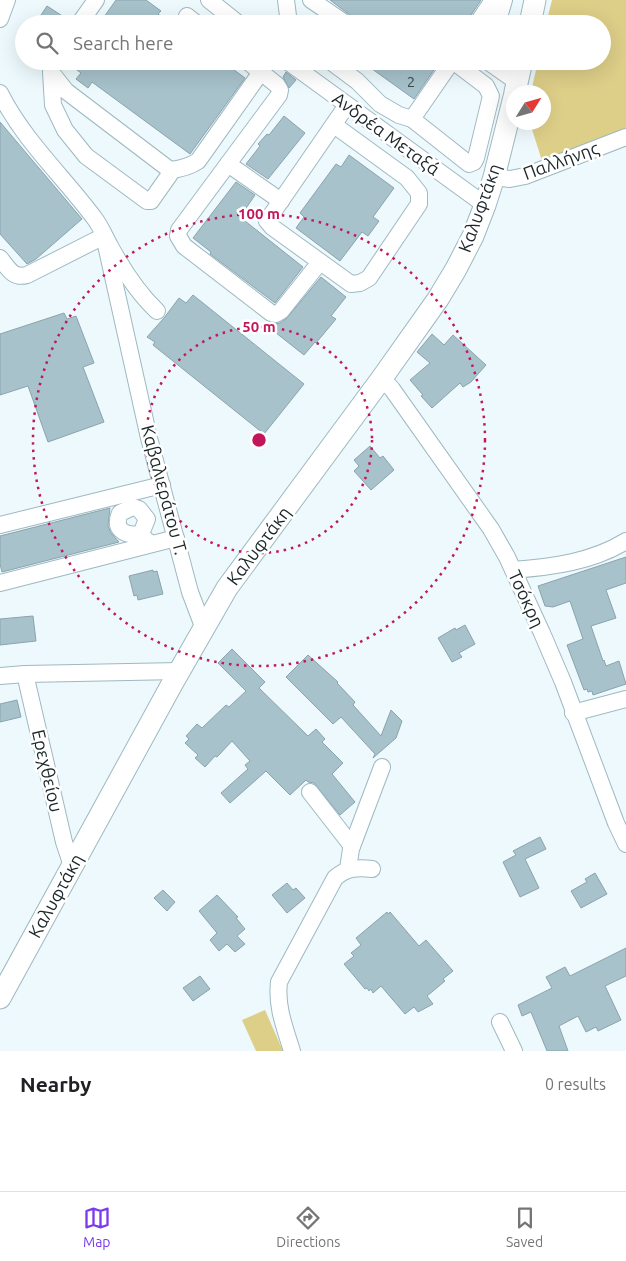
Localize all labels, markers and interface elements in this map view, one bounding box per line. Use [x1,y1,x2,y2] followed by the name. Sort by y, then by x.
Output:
[15,15,611,70] search box
[33,29,61,57] icon: search
[73,32,173,54] text: Search here
[407,73,415,90] house number: 2
[506,85,551,130] north arrow
[329,88,444,179] street label: Ανδρέα Μεταξά
[520,137,602,184] street label: Παλλήνης
[454,161,504,255] street label: Καλυφτάκη
[238,205,280,222] text: 100 m
[242,318,276,335] text: 50 m
[138,423,192,557] street label: Καβαλιεράτου Τ.
[250,431,268,449] centre of rings
[222,502,294,589] street label: Καλυφτάκη
[505,567,549,630] street label: Τσόκρη
[29,728,67,814] street label: Ερεχθείου
[24,850,86,941] street label: Καλυφτάκη
[20,1072,91,1096] text: Nearby
[545,1075,606,1093] text: 0 results
[83,1204,111,1250] tab: Map
[276,1204,340,1250] tab: Directions
[506,1204,543,1250] tab: Saved

